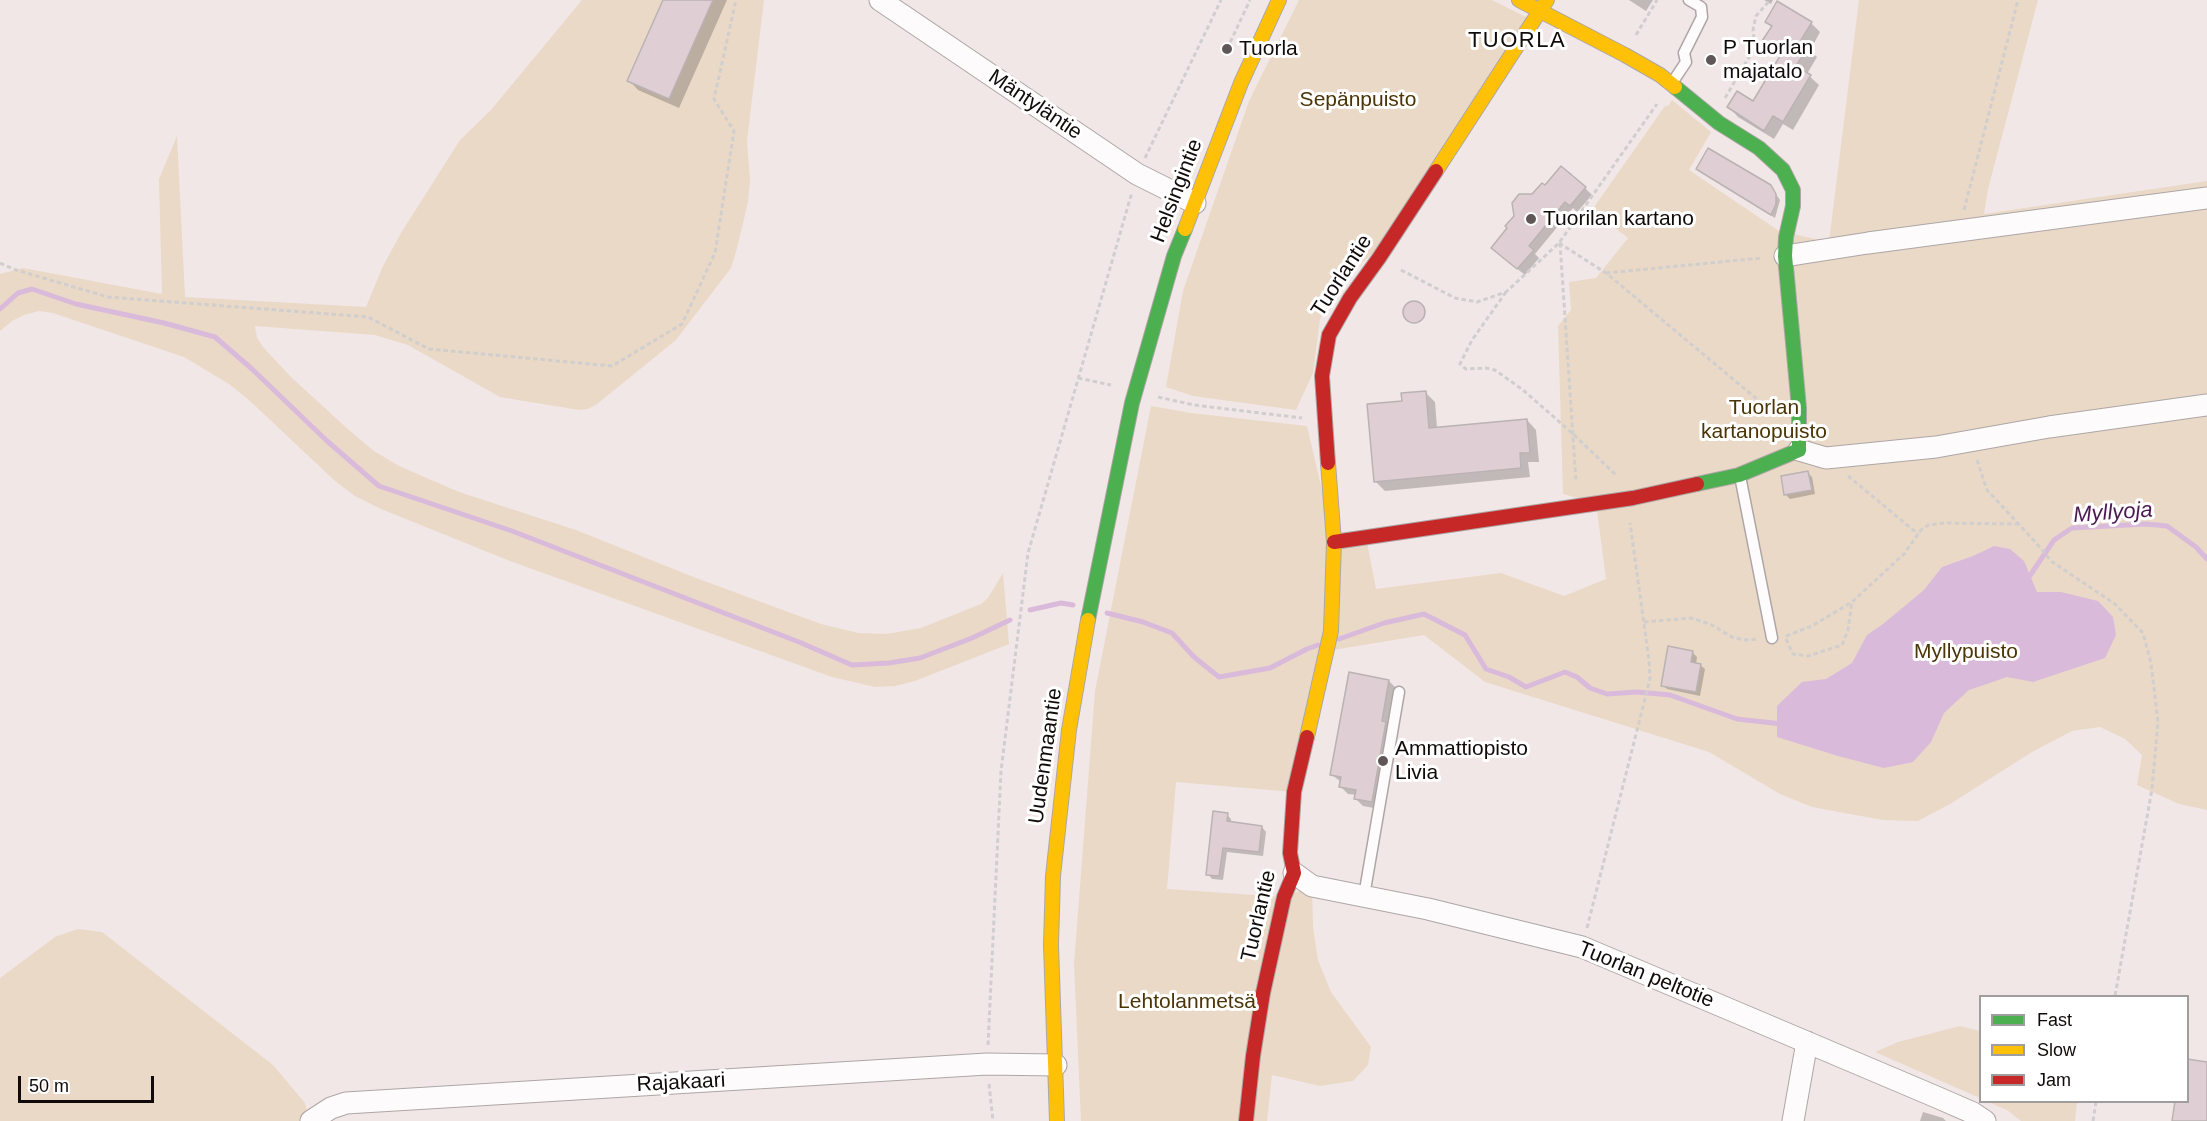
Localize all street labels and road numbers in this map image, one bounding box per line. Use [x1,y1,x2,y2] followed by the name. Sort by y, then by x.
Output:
[983,65,1087,145] street label: Mäntyläntie
[1146,136,1208,246] street label: Helsingintie
[1306,230,1378,322] street label: Tuorlantie
[1024,687,1068,825] street label: Uudenmaantie
[1236,868,1282,964] street label: Tuorlantie
[1575,936,1717,1014] street label: Tuorlan peltotie
[636,1068,726,1098] street label: Rajakaari

